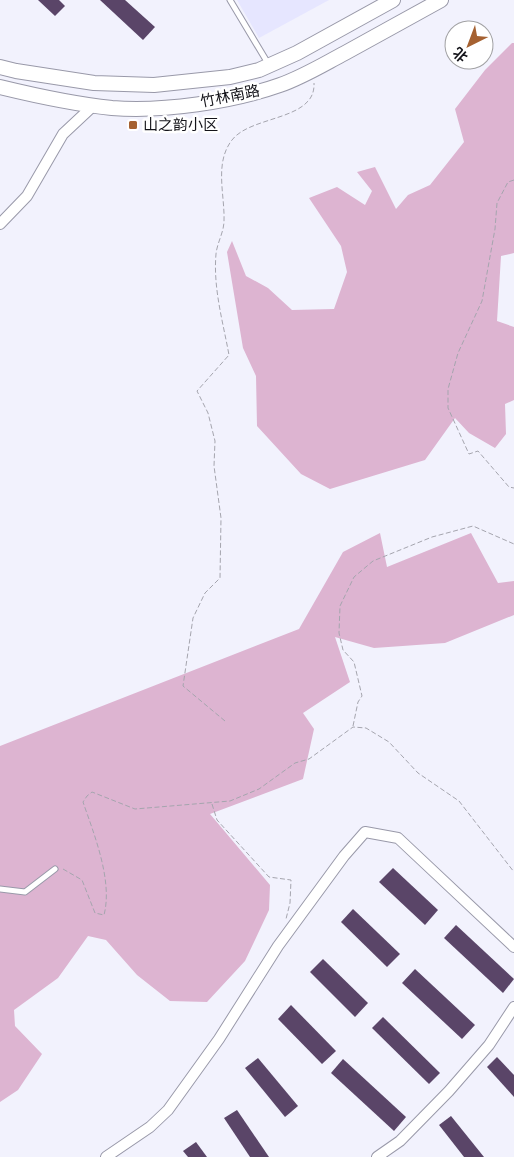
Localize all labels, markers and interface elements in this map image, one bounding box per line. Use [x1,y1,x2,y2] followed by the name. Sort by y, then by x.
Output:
[444,20,494,70] north arrow
[449,43,472,66] text: 北
[199,80,261,111] street label: 竹林南路
[143,115,218,134] place label: 山之韵小区
[127,119,139,131] marker: 山之韵小区

